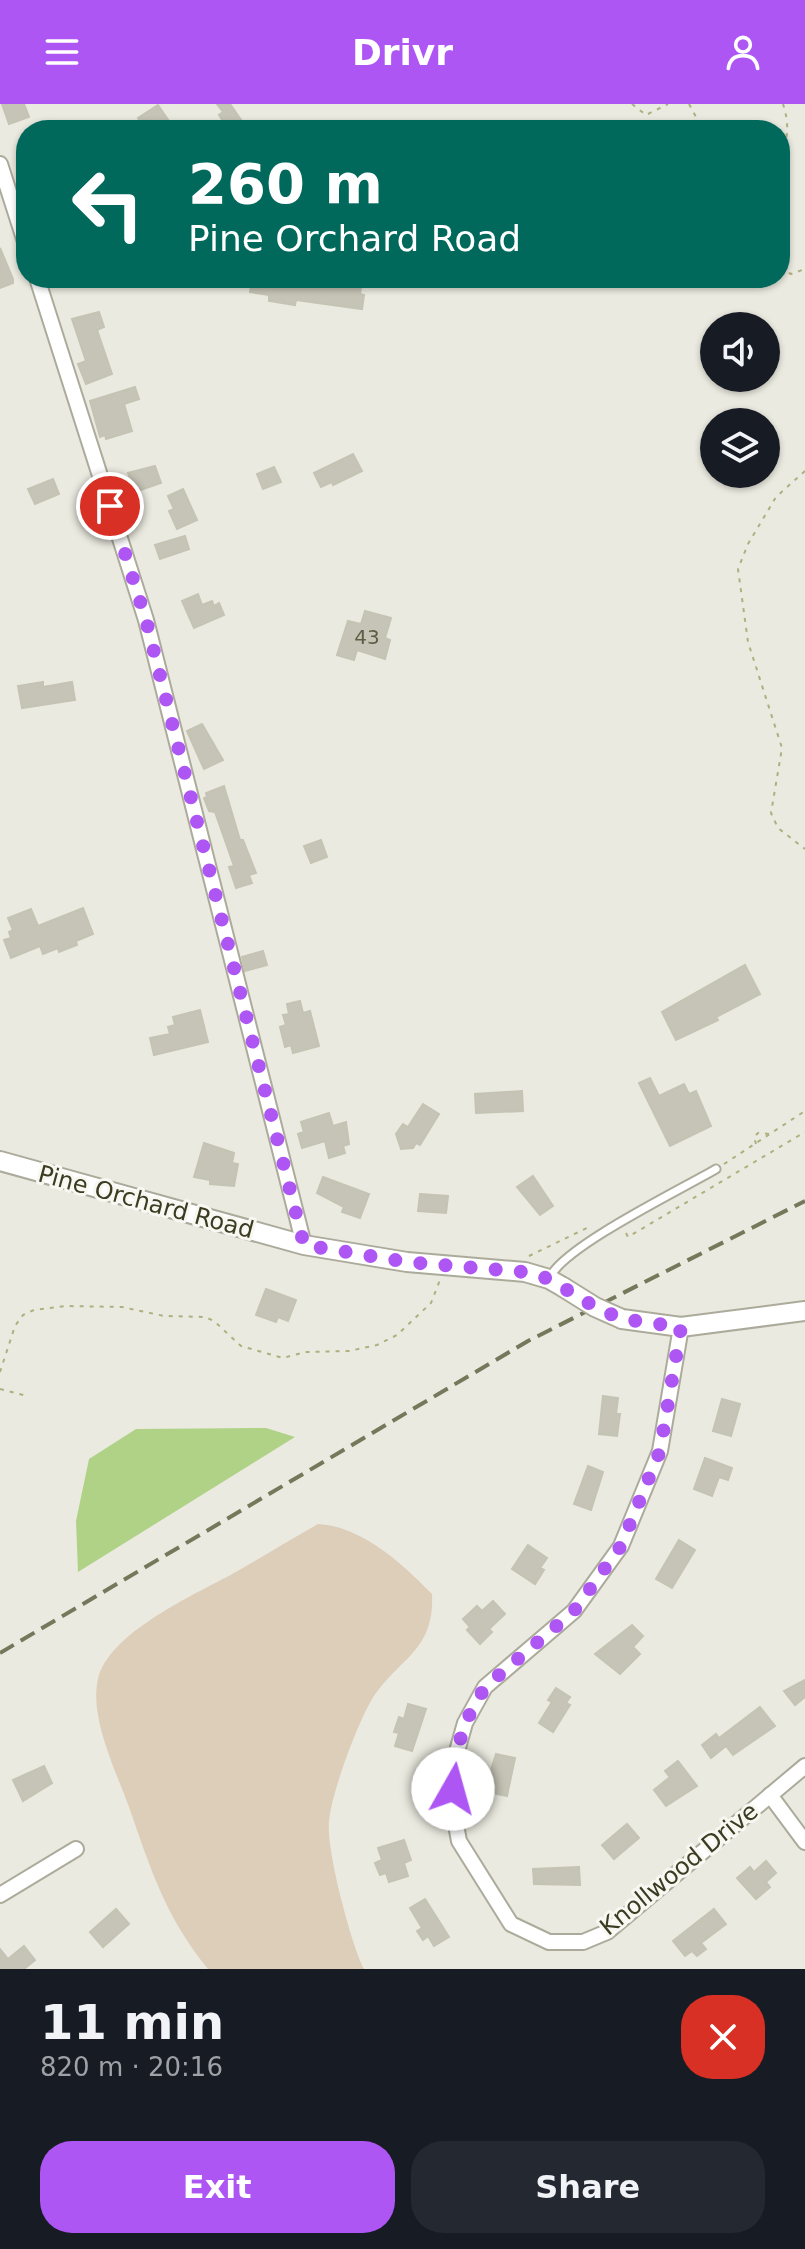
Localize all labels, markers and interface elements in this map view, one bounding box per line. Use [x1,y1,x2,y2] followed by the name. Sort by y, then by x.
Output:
[40,30,84,74] icon: menu
[721,30,765,74] icon: person
[352,32,453,73] text: Drivr
[188,151,383,216] text: 260 m
[56,152,160,256] icon: left
[188,218,521,259] text: Pine Orchard Road
[700,312,780,488] map controls
[700,312,780,392] button: sound
[700,408,780,488] button: layers
[76,472,144,540] pin
[88,484,132,528] icon: arrive
[354,625,380,649] house number: 43
[35,1160,257,1244] street label: Pine Orchard Road
[411,1747,495,1831] position arrow
[594,1797,764,1941] street label: Knollwood Drive
[40,1994,224,2050] text: 11 min
[681,1995,765,2079] button: close
[40,2052,223,2082] text: 820 m · 20:16
[40,2141,395,2233] button: Exit
[411,2141,765,2233] button: Share

